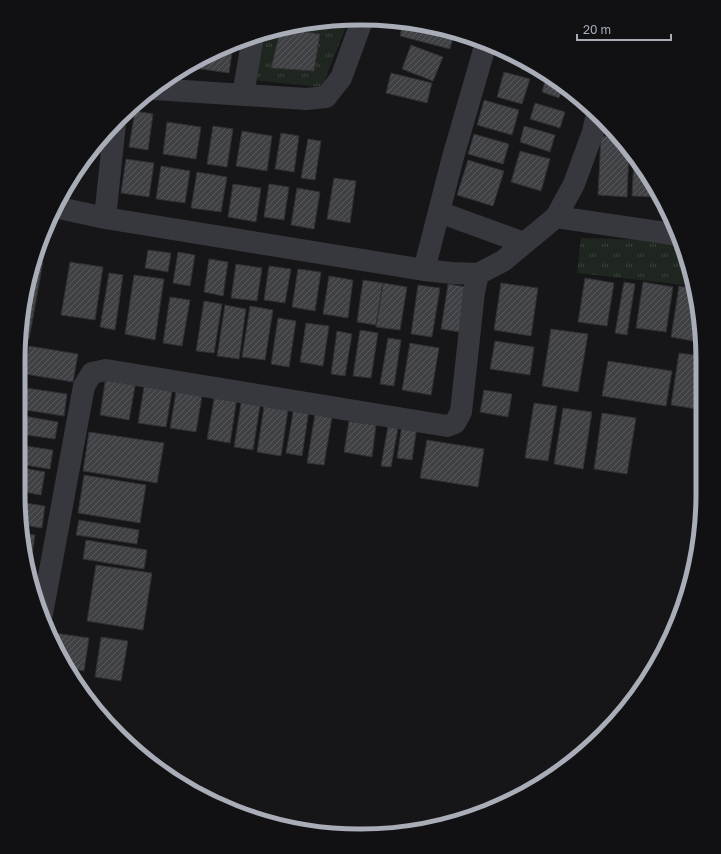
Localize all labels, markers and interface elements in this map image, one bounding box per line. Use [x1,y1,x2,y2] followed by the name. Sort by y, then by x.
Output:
[577,16,671,42] scale bar
[583,22,611,37] text: 20 m

